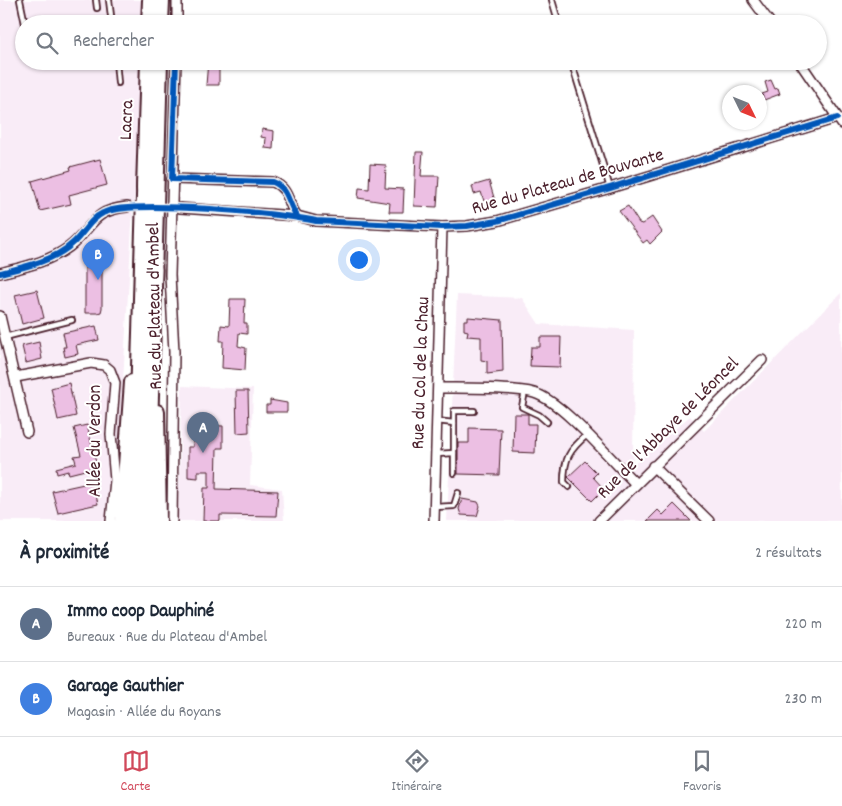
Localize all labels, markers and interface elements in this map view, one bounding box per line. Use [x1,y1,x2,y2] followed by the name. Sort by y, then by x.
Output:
[15,15,827,70] search box
[33,29,61,57] icon: search
[73,29,154,56] text: Rechercher
[722,85,767,130] north arrow
[114,98,142,141] street label: Lacra
[469,143,667,223] street label: Rue du Plateau de Bouvante
[141,221,171,390] street label: Rue du Plateau d'Ambel
[82,239,114,280] pin: B
[346,247,372,273] your location
[406,296,438,450] street label: Rue du Col de la Chau
[592,351,747,506] street label: Rue de l'Abbaye de Léoncel
[83,385,110,497] street label: Allée du Verdon
[187,412,219,453] pin: A
[20,539,109,569] text: À proximité
[755,542,822,565] text: 2 résultats
[67,599,214,626] text: Immo coop Dauphiné
[32,613,40,636] text: A
[785,613,822,636] text: 220 m
[67,626,267,649] text: Bureaux · Rue du Plateau d'Ambel
[67,674,184,701] text: Garage Gauthier
[32,688,40,711] text: B
[785,688,822,711] text: 230 m
[67,701,221,724] text: Magasin · Allée du Royans
[121,747,151,797] tab: Carte
[392,747,442,797] tab: Itinéraire
[683,747,721,797] tab: Favoris

